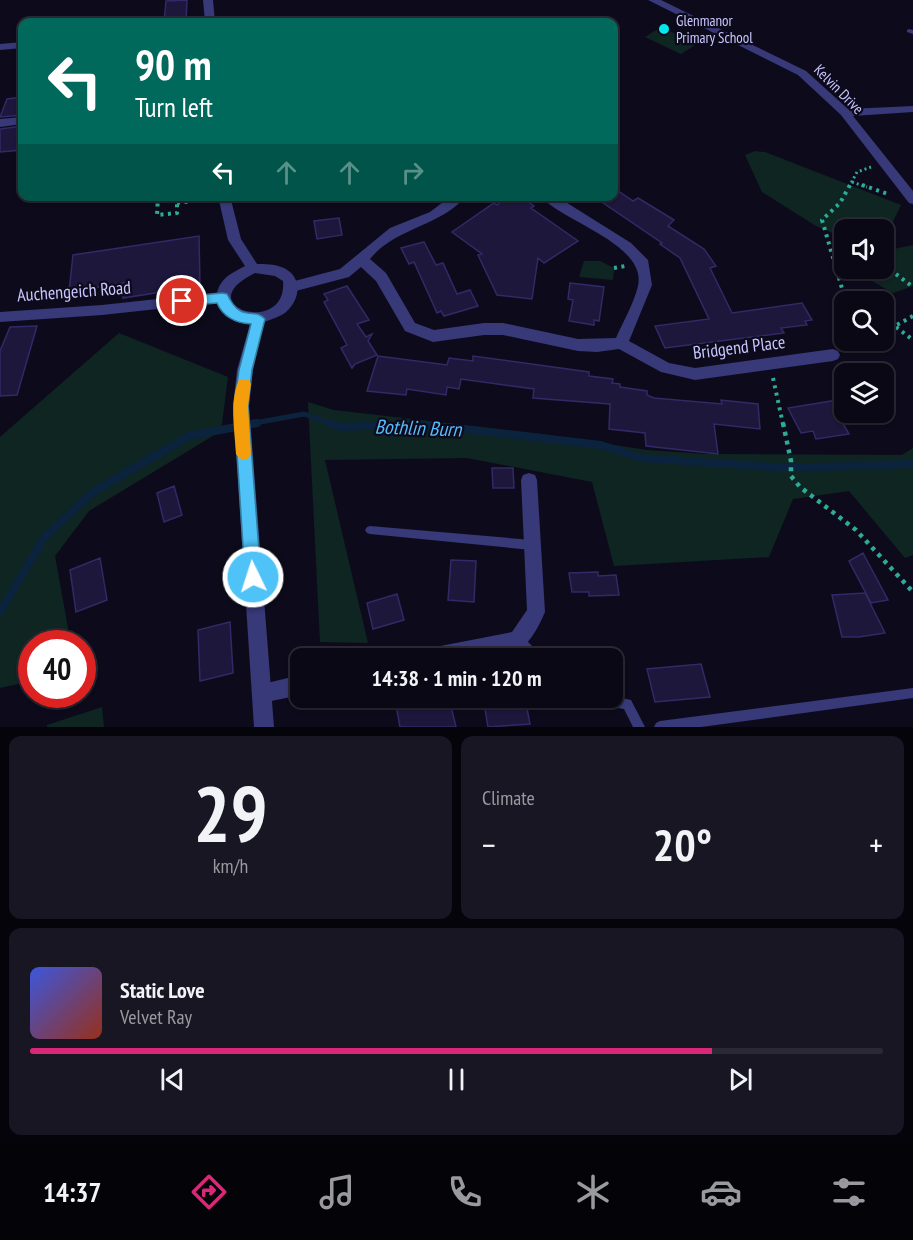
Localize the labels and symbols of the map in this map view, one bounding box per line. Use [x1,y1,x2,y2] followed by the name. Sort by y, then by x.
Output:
[676,11,753,47] place label: Glenmanor Primary School
[657,22,671,36] marker: Glenmanor Primary School
[810,60,868,118] street label: Kelvin Drive
[156,275,207,326] pin
[16,276,132,306] street label: Auchengeich Road
[691,330,787,364] street label: Bridgend Place
[374,413,463,443] water label: Bothlin Burn
[221,545,285,609] position arrow
[18,630,96,708] speed limit sign: 40

